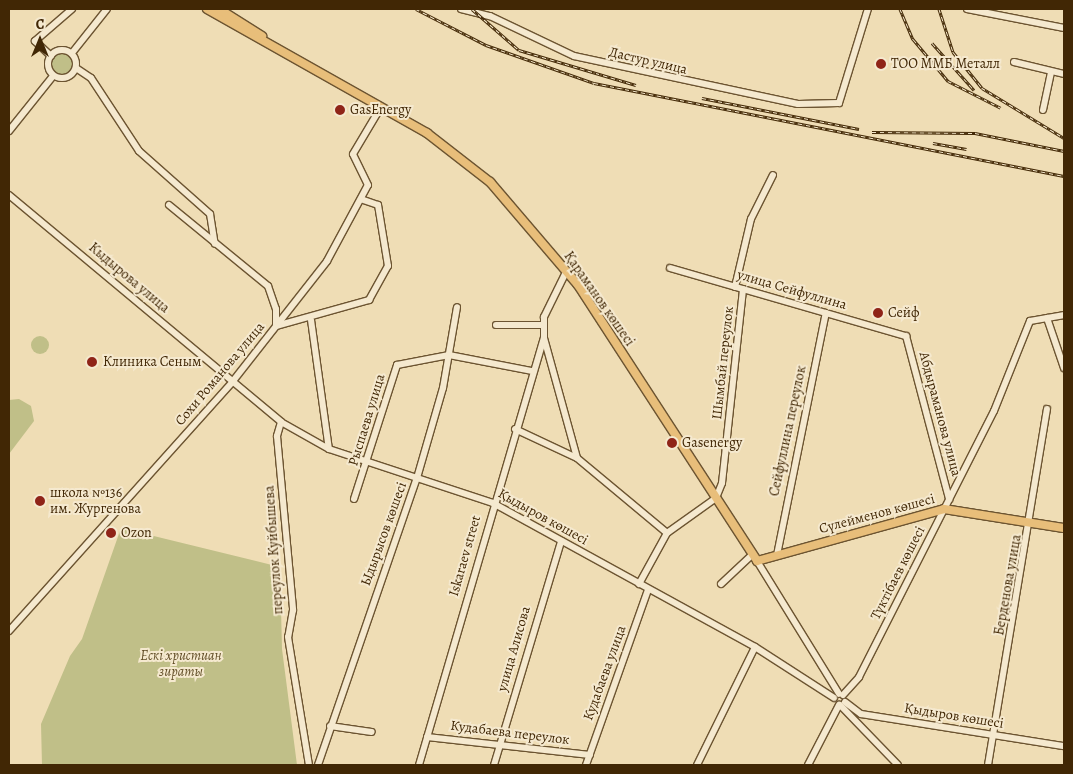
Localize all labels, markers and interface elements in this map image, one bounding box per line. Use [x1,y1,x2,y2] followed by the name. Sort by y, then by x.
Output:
[15,15,65,65] north arrow
[36,15,44,34] text: С
[607,44,689,78] street label: Дастур улица
[891,56,1000,72] place label: ТОО ММБ Металл
[875,58,887,70] marker: ТОО ММБ Металл
[350,102,411,118] place label: GasEnergy
[334,104,346,116] marker: GasEnergy
[85,239,173,317] street label: Кыдырова улица
[560,248,638,350] street label: Қараманов көшесі
[735,266,849,314] street label: улица Сейфуллина
[709,305,737,421] street label: Шымбай переулок
[888,305,920,321] place label: Сейф
[872,307,884,319] marker: Сейф
[172,319,268,429] street label: Сохи Романова улица
[915,350,965,478] street label: Абдыраманова улица
[103,354,201,370] place label: Клиника Сеным
[85,355,99,369] marker: Клиника Сеным
[766,364,810,498] street label: Сейфуллина переулок
[345,372,389,468] street label: Рыспаева улица
[682,435,742,451] place label: Gasenergy
[666,437,678,449] marker: Gasenergy
[357,480,411,588] street label: Ыдырысов көшесі
[50,485,141,518] place label: школа №136 им. Жургенова
[261,485,287,615] street label: переулок Куйбышева
[495,485,591,549] street label: Қыдыров көшесі
[817,490,937,538] street label: Сүлейменов көшесі
[34,495,46,507] marker: школа №136 им. Жургенова
[445,514,485,598] street label: Iskaraev street
[867,524,929,622] street label: Түктібаев көшесі
[121,525,152,541] place label: Ozon
[105,527,117,539] marker: Ozon
[991,533,1025,637] street label: Берденова улица
[494,604,534,694] street label: улица Алисова
[580,623,630,723] street label: Кудабаева улица
[140,648,222,680] park label: Ескі христиан зираты
[903,700,1005,732] street label: Қыдыров көшесі
[449,717,571,749] street label: Кудабаева переулок

